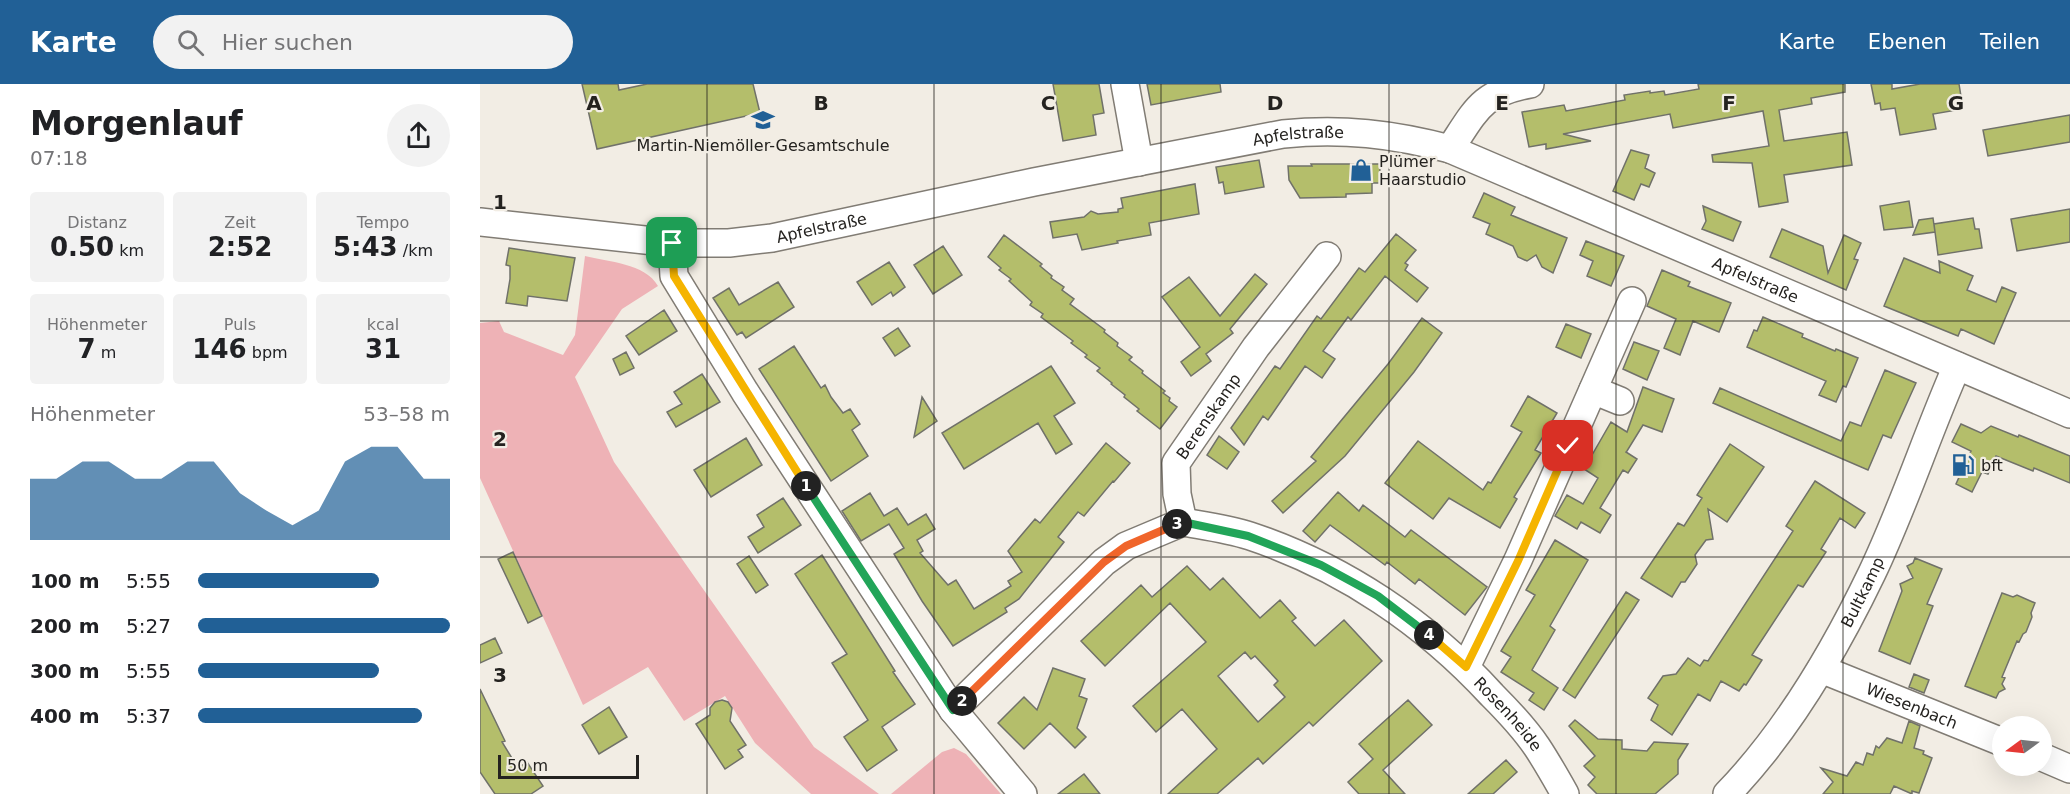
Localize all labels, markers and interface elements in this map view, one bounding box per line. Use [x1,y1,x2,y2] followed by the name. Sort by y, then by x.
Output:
[153,15,573,69] search box
[30,26,117,59] text: Karte
[174,26,207,59] icon: search
[222,30,353,55] text: Hier suchen
[1779,30,1835,54] text: Karte
[1868,30,1947,54] text: Ebenen
[1980,30,2040,54] text: Teilen
[586,91,602,115] text: A
[813,91,829,115] text: B
[1041,91,1055,115] text: C
[1267,91,1283,115] text: D
[1495,91,1509,115] text: E
[1722,91,1736,115] text: F
[1948,91,1964,115] text: G
[30,104,243,143] text: Morgenlauf
[387,104,450,167] button: share
[750,107,776,133] school or university icon: Martin-Niemöller-Gesamtschule
[1251,122,1344,149] street label: Apfelstraße
[636,136,890,155] place label: Martin-Niemöller-Gesamtschule
[30,146,88,170] text: 07:18
[1379,152,1466,189] place label: Plümer Haarstudio
[1348,157,1374,183] shop icon: Plümer Haarstudio
[493,190,507,214] text: 1
[774,209,868,246] street label: Apfelstraße
[67,213,127,232] text: Distanz
[224,213,256,232] text: Zeit
[357,213,409,232] text: Tempo
[646,217,697,268] pin
[655,226,688,259] icon: arrive
[50,232,114,262] text: 0.50
[208,232,272,262] text: 2:52
[333,232,398,262] text: 5:43
[114,241,144,260] text: km
[398,241,433,260] text: /km
[1710,253,1802,306] street label: Apfelstraße
[47,315,147,334] text: Höhenmeter
[224,315,256,334] text: Puls
[367,315,399,334] text: kcal
[78,334,96,364] text: 7
[192,334,247,364] text: 146
[365,334,401,364] text: 31
[96,343,116,362] text: m
[247,343,288,362] text: bpm
[1172,370,1244,463] street label: Berenskamp
[30,402,155,426] text: Höhenmeter
[363,402,450,426] text: 53–58 m
[1542,420,1593,471] pin
[493,427,507,451] text: 2
[1551,429,1584,462] icon: check
[1950,452,1976,478] fuel station icon: bft
[1981,456,2003,475] place label: bft
[791,471,821,501] pin: 1
[800,476,812,495] text: 1
[1162,509,1192,539] pin: 3
[1171,514,1183,533] text: 3
[1837,554,1888,631] street label: Bultkamp
[30,569,100,593] text: 100 m
[126,569,171,593] text: 5:55
[30,614,100,638] text: 200 m
[126,614,171,638] text: 5:27
[1414,620,1444,650] pin: 4
[1423,625,1435,644] text: 4
[30,659,100,683] text: 300 m
[126,659,171,683] text: 5:55
[493,663,507,687] text: 3
[1470,673,1546,754] street label: Rosenheide
[1863,679,1960,733] street label: Wiesenbach
[947,686,977,716] pin: 2
[956,691,968,710] text: 2
[30,704,100,728] text: 400 m
[126,704,171,728] text: 5:37
[1992,716,2052,776] north arrow
[1992,716,2052,776] map controls
[498,752,639,780] scale bar
[507,756,548,775] text: 50 m

